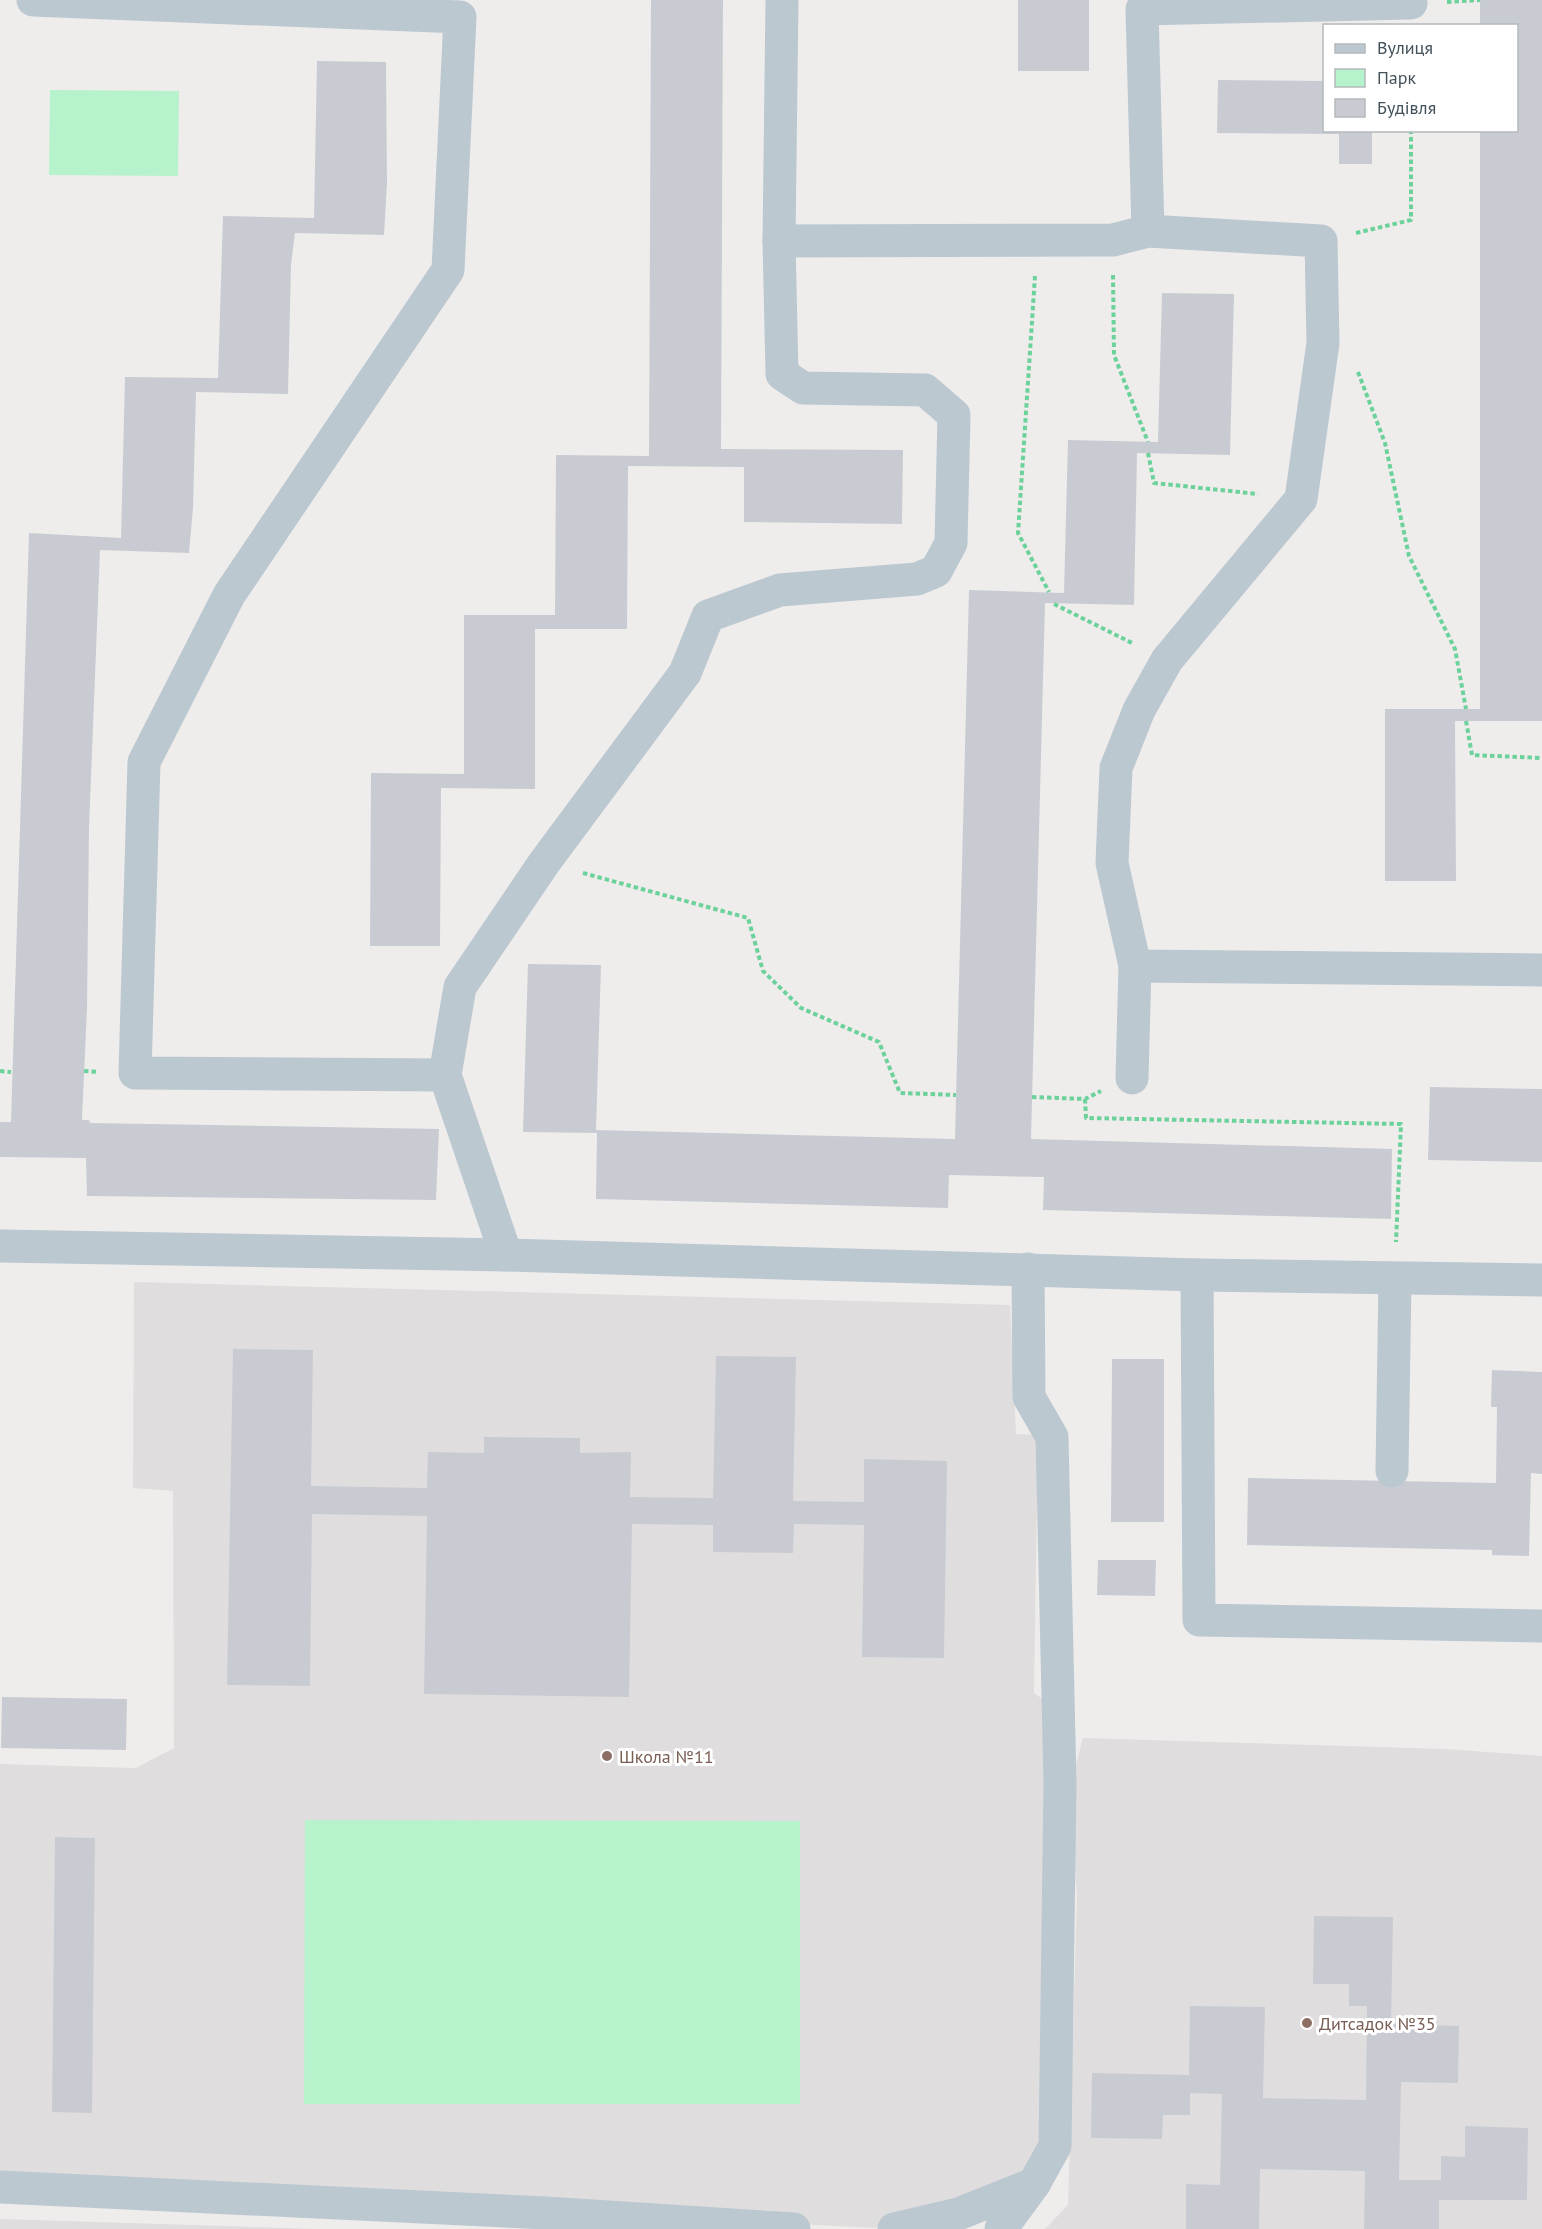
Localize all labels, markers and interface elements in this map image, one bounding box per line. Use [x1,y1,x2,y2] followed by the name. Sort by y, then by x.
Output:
[1323,24,1518,132] legend
[1377,36,1433,59] text: Вулиця
[1377,66,1417,89] text: Парк
[1377,96,1436,119] text: Будівля
[619,1745,714,1768] place label: Школа №11
[600,1749,614,1763] marker: Школа №11
[1319,2012,1436,2035] place label: Дитсадок №35
[1300,2016,1314,2030] marker: Дитсадок №35

